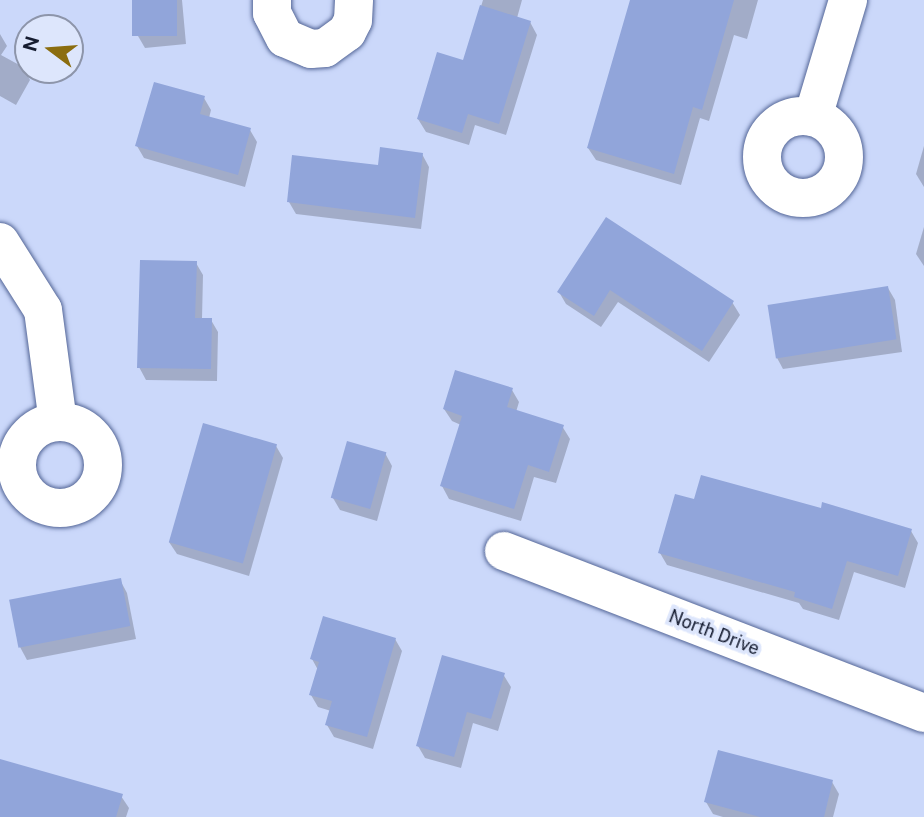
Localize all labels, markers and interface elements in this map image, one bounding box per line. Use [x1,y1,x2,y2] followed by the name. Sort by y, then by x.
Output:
[14,14,84,84] north arrow
[18,34,43,54] text: N
[666,606,762,660] street label: North Drive

